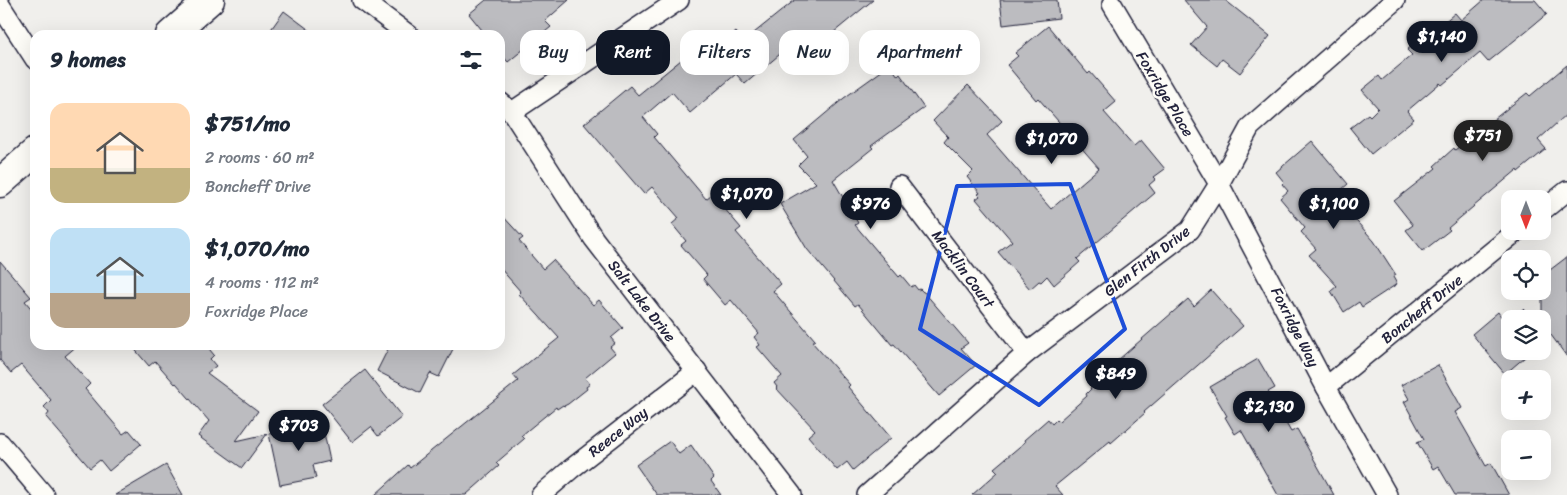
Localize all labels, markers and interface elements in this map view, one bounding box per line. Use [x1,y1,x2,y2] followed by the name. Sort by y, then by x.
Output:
[1401,20,1483,63] pin: $1,140
[1418,22,1466,51] text: $1,140
[520,30,586,75] chip: Buy
[596,30,670,75] chip: Rent
[680,30,769,75] chip: Filters
[779,30,849,75] chip: New
[859,30,980,75] chip: Apartment
[50,41,126,79] text: 9 homes
[457,46,485,74] icon: filters
[1129,46,1201,142] street label: Foxridge Place
[205,105,290,143] text: $751/mo
[1453,120,1513,162] pin: $751
[1465,121,1501,150] text: $751
[1011,122,1093,165] pin: $1,070
[90,123,150,183] icon: home
[1026,124,1078,153] text: $1,070
[205,143,315,172] text: 2 rooms · 60 m²
[205,172,311,201] text: Boncheff Drive
[706,178,788,220] pin: $1,070
[721,179,773,208] text: $1,070
[841,188,901,230] pin: $976
[1293,188,1375,230] pin: $1,100
[852,189,890,218] text: $976
[1309,189,1359,218] text: $1,100
[1501,190,1551,240] north arrow
[1501,190,1551,480] map controls
[1098,219,1196,303] street label: Glen Firth Drive
[925,224,1002,315] street label: Macklin Court
[205,230,310,268] text: $1,070/mo
[90,248,150,308] icon: home
[1501,250,1551,300] button: locate
[601,254,683,348] street label: Salt Lake Drive
[1375,267,1469,350] street label: Boncheff Drive
[205,268,319,297] text: 4 rooms · 112 m²
[1264,282,1326,372] street label: Foxridge Way
[205,297,308,326] text: Foxridge Place
[1501,310,1551,360] button: layers
[1086,358,1146,400] pin: $849
[1096,359,1136,388] text: $849
[1501,370,1551,420] button: +
[1228,390,1310,433] pin: $2,130
[1244,392,1294,421] text: $2,130
[582,400,654,464] street label: Reece Way
[269,410,329,452] pin: $703
[280,411,318,440] text: $703
[1501,430,1551,480] button: −

